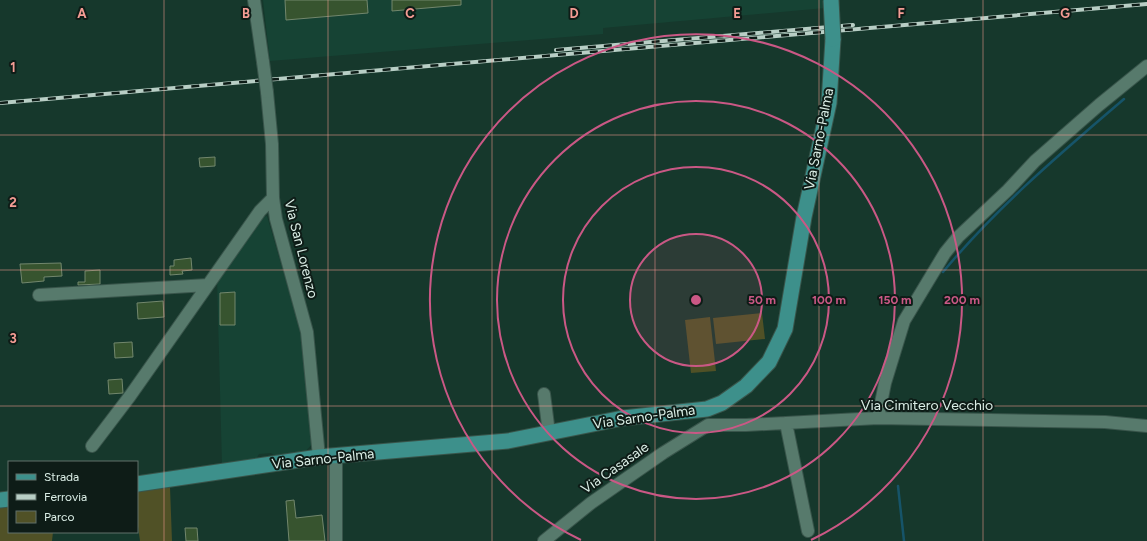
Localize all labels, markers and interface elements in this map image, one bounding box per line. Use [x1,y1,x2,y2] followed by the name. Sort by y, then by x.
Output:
[77,6,87,21] text: A
[242,6,250,21] text: B
[405,6,415,21] text: C
[569,6,579,21] text: D
[733,6,741,21] text: E
[897,6,905,21] text: F
[1060,6,1070,21] text: G
[10,60,16,75] text: 1
[801,87,837,191] street label: Via Sarno-Palma
[9,195,17,210] text: 2
[281,198,321,300] street label: Via San Lorenzo
[689,293,703,307] centre of rings
[748,293,776,307] text: 50 m
[812,293,846,307] text: 100 m
[878,293,912,307] text: 150 m
[944,293,980,307] text: 200 m
[9,331,17,346] text: 3
[861,397,993,414] street label: Via Cimitero Vecchio
[592,401,696,433] street label: Via Sarno-Palma
[578,438,652,498] street label: Via Casasale
[271,445,375,473] street label: Via Sarno-Palma
[8,461,138,533] legend
[44,470,79,484] text: Strada
[44,490,87,504] text: Ferrovia
[44,510,74,524] text: Parco

